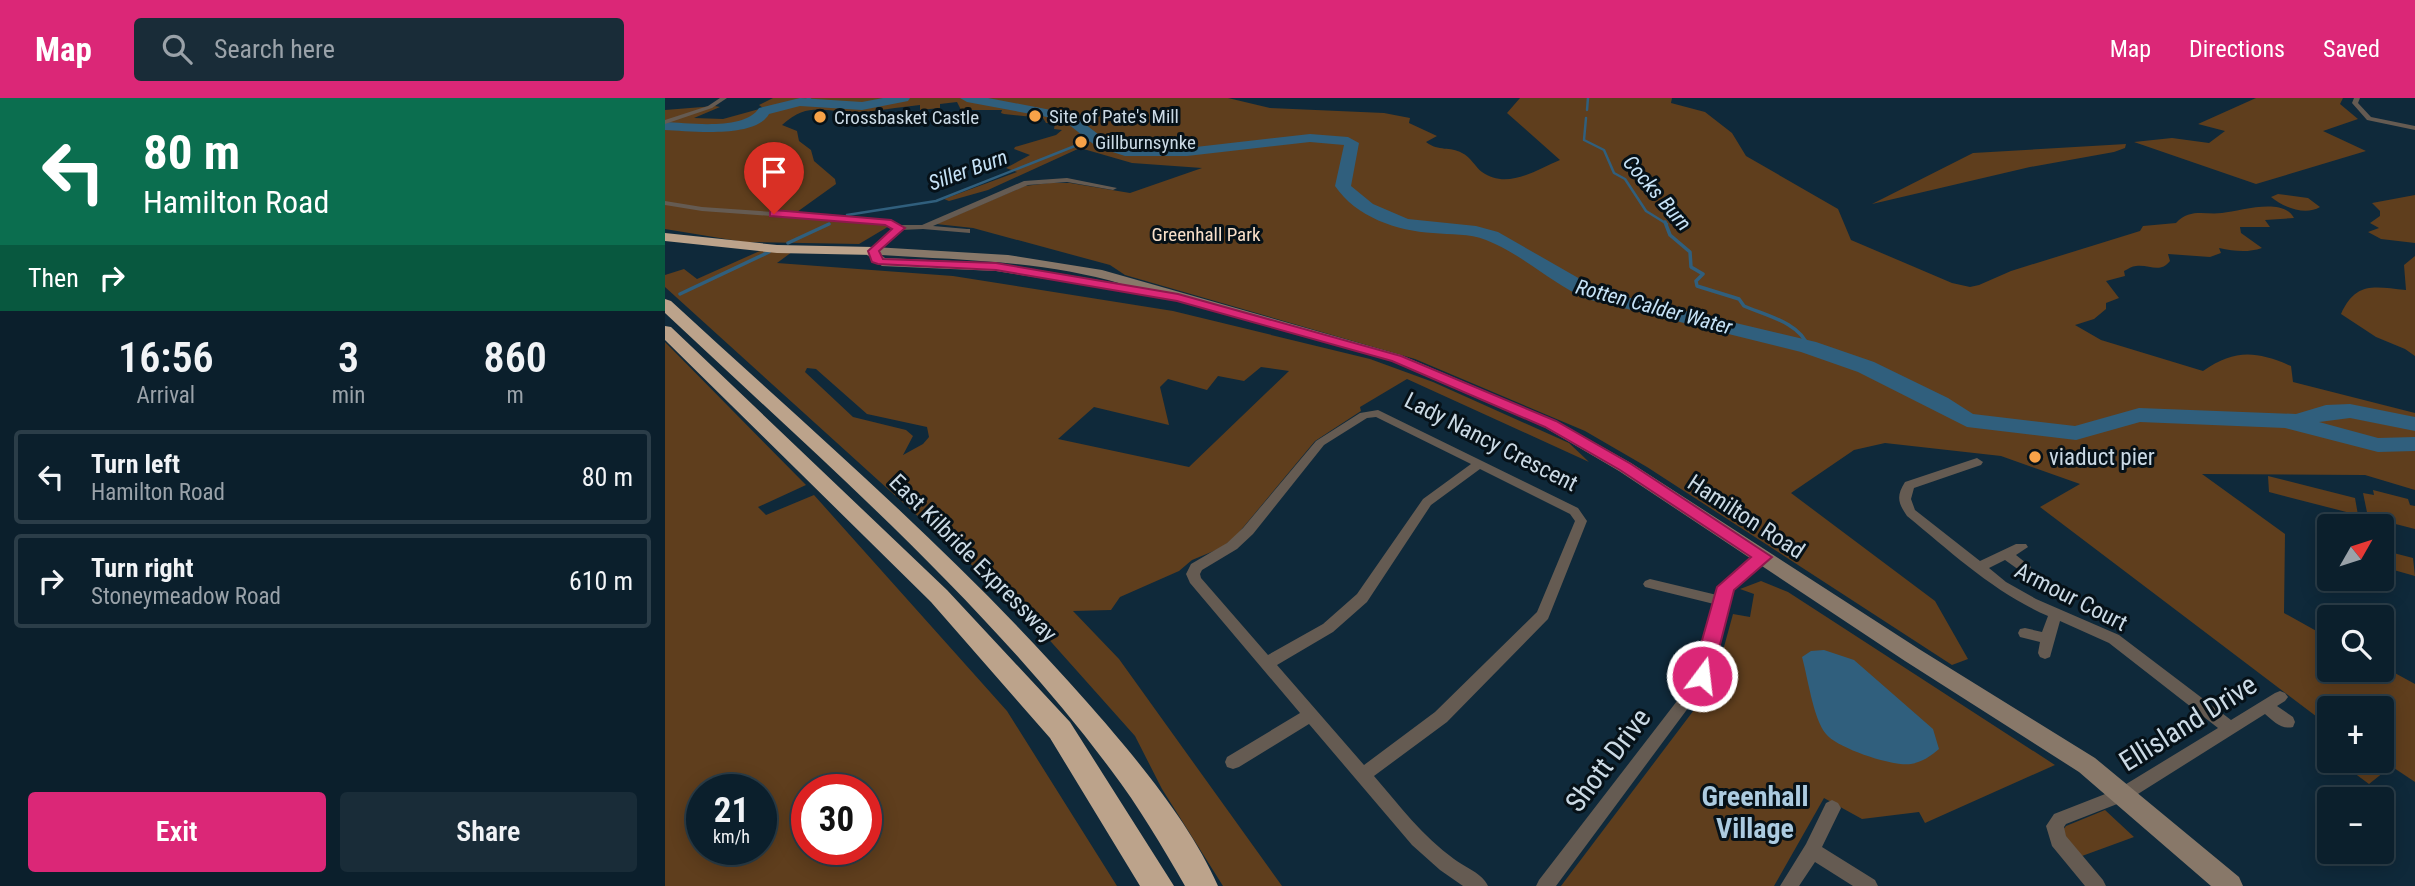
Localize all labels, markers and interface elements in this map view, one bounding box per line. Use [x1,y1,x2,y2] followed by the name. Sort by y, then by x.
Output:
[134,18,624,81] search box
[35,30,92,69] text: Map
[158,30,196,68] icon: search
[214,34,335,64] text: Search here
[2110,35,2151,63] text: Map
[2189,35,2285,63] text: Directions
[2323,35,2380,63] text: Saved
[1049,105,1179,128] place label: Site of Pate's Mill
[834,106,979,129] place label: Crossbasket Castle
[1027,108,1043,124] marker: Site of Pate's Mill
[812,109,828,125] marker: Crossbasket Castle
[143,124,240,181] text: 80 m
[28,126,119,217] icon: left
[1095,131,1196,154] place label: Gillburnsynke
[1073,134,1089,150] marker: Gillburnsynke
[744,142,804,214] pin
[925,145,1011,195] water label: Siller Burn
[1618,151,1696,235] water label: Cocks Burn
[755,153,793,191] icon: arrive
[143,183,329,221] text: Hamilton Road
[1151,223,1261,246] park label: Greenhall Park
[93,259,131,297] icon: right
[28,263,79,293] text: Then
[1573,275,1735,340] water label: Rotten Calder Water
[118,333,214,382] text: 16:56
[338,333,359,382] text: 3
[484,333,547,382] text: 860
[137,382,195,409] text: Arrival
[332,382,365,409] text: min
[507,382,524,409] text: m
[1400,387,1582,497] street label: Lady Nancy Crescent
[2049,444,2155,471] place label: viaduct pier
[91,449,180,479] text: Turn left
[2027,449,2043,465] marker: viaduct pier
[32,458,70,496] icon: left
[582,462,633,492] text: 80 m
[884,469,1063,648] street label: East Kilbride Expressway
[1683,469,1809,565] street label: Hamilton Road
[91,479,225,506] text: Hamilton Road
[2317,514,2394,592] north arrow
[2317,514,2394,864] map controls
[91,553,193,583] text: Turn right
[2010,557,2132,637] street label: Armour Court
[32,562,70,600] icon: right
[569,566,633,596] text: 610 m
[91,583,281,610] text: Stoneymeadow Road
[2317,605,2394,682] button: search
[1665,639,1739,713] position arrow
[2113,668,2263,778] street label: Ellisland Drive
[2317,696,2394,773] button: +
[1558,702,1658,818] street label: Shott Drive
[791,774,882,865] speed limit sign: 30
[1701,780,1809,845] district label: Greenhall Village
[2317,787,2394,864] button: −
[714,790,749,831] text: 21
[28,792,326,872] button: Exit
[340,792,637,872] button: Share
[713,826,750,847] text: km/h

